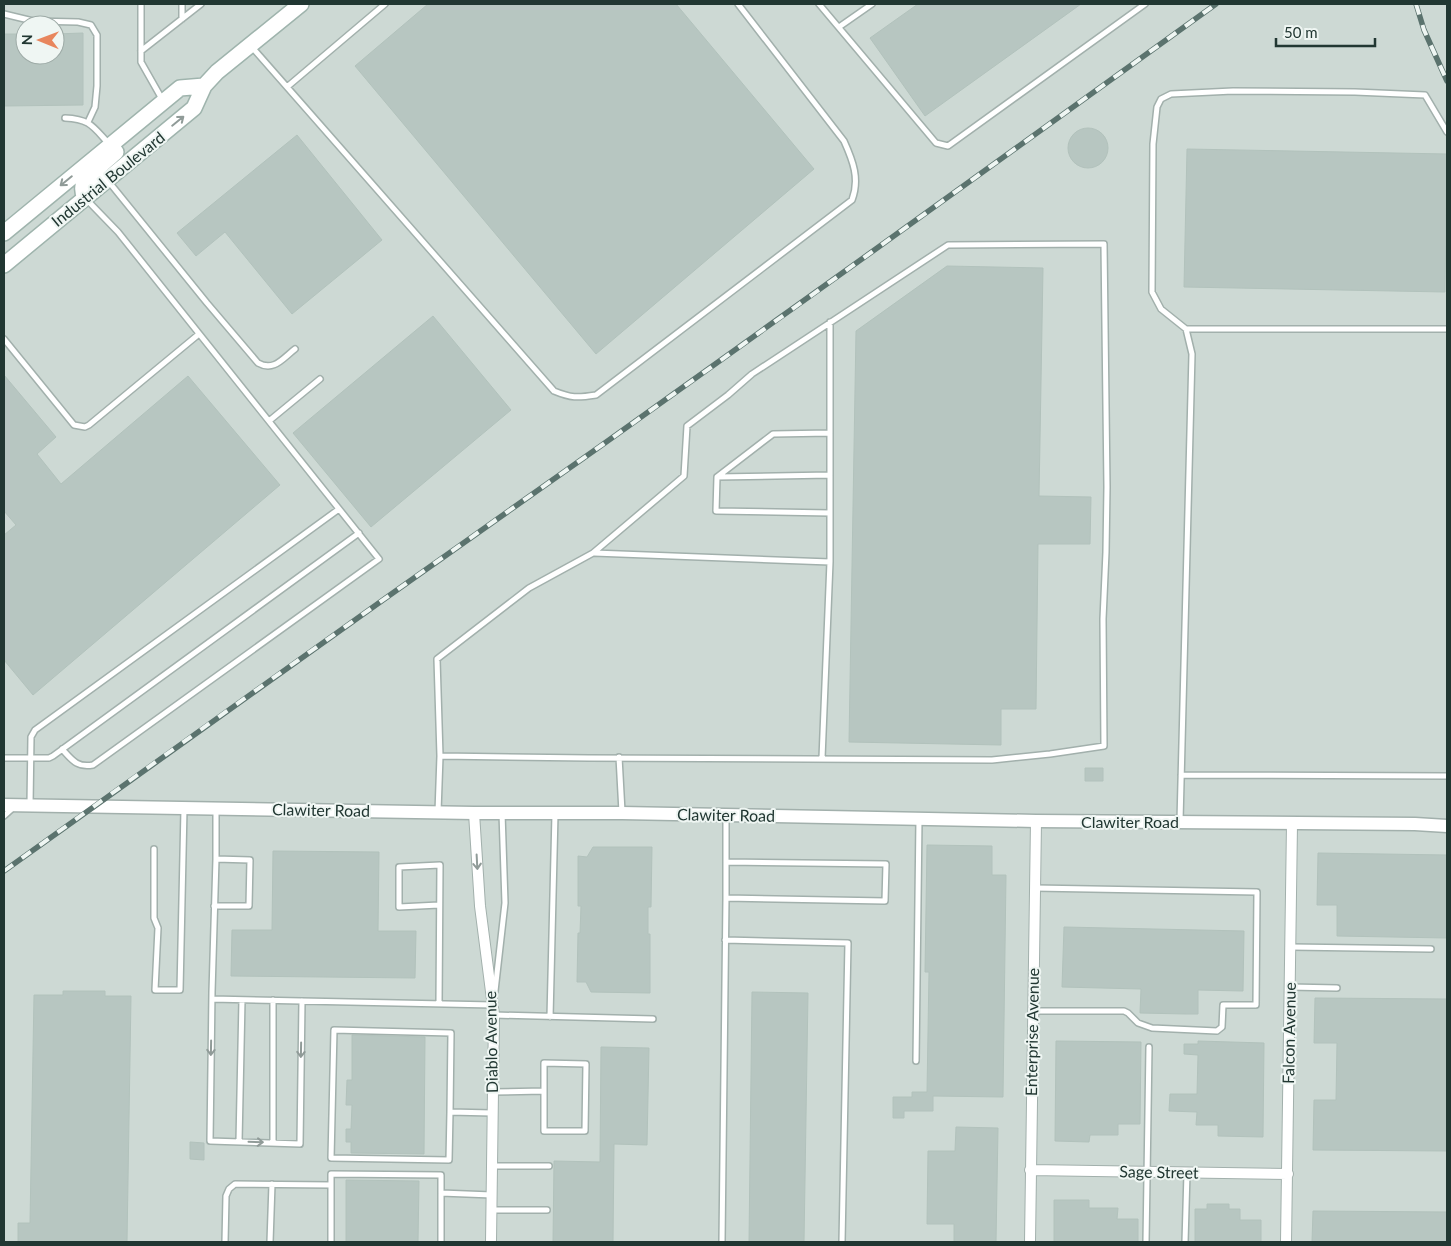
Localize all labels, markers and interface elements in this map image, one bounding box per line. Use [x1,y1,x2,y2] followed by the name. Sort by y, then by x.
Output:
[15,15,65,65] north arrow
[1276,15,1375,47] scale bar
[1284,23,1318,41] text: 50 m
[18,34,35,45] text: N
[172,116,185,127] one-way arrow
[47,127,168,230] street label: Industrial Boulevard
[60,176,73,187] one-way arrow
[272,799,370,820] street label: Clawiter Road
[677,804,775,825] street label: Clawiter Road
[1081,812,1179,831] street label: Clawiter Road
[473,854,482,870] one-way arrow
[1021,968,1042,1096] street label: Enterprise Avenue
[1278,982,1299,1084] street label: Falcon Avenue
[480,991,501,1093] street label: Diablo Avenue
[206,1040,216,1056] one-way arrow
[296,1041,306,1057] one-way arrow
[248,1138,264,1147] one-way arrow
[1119,1161,1199,1182] street label: Sage Street

